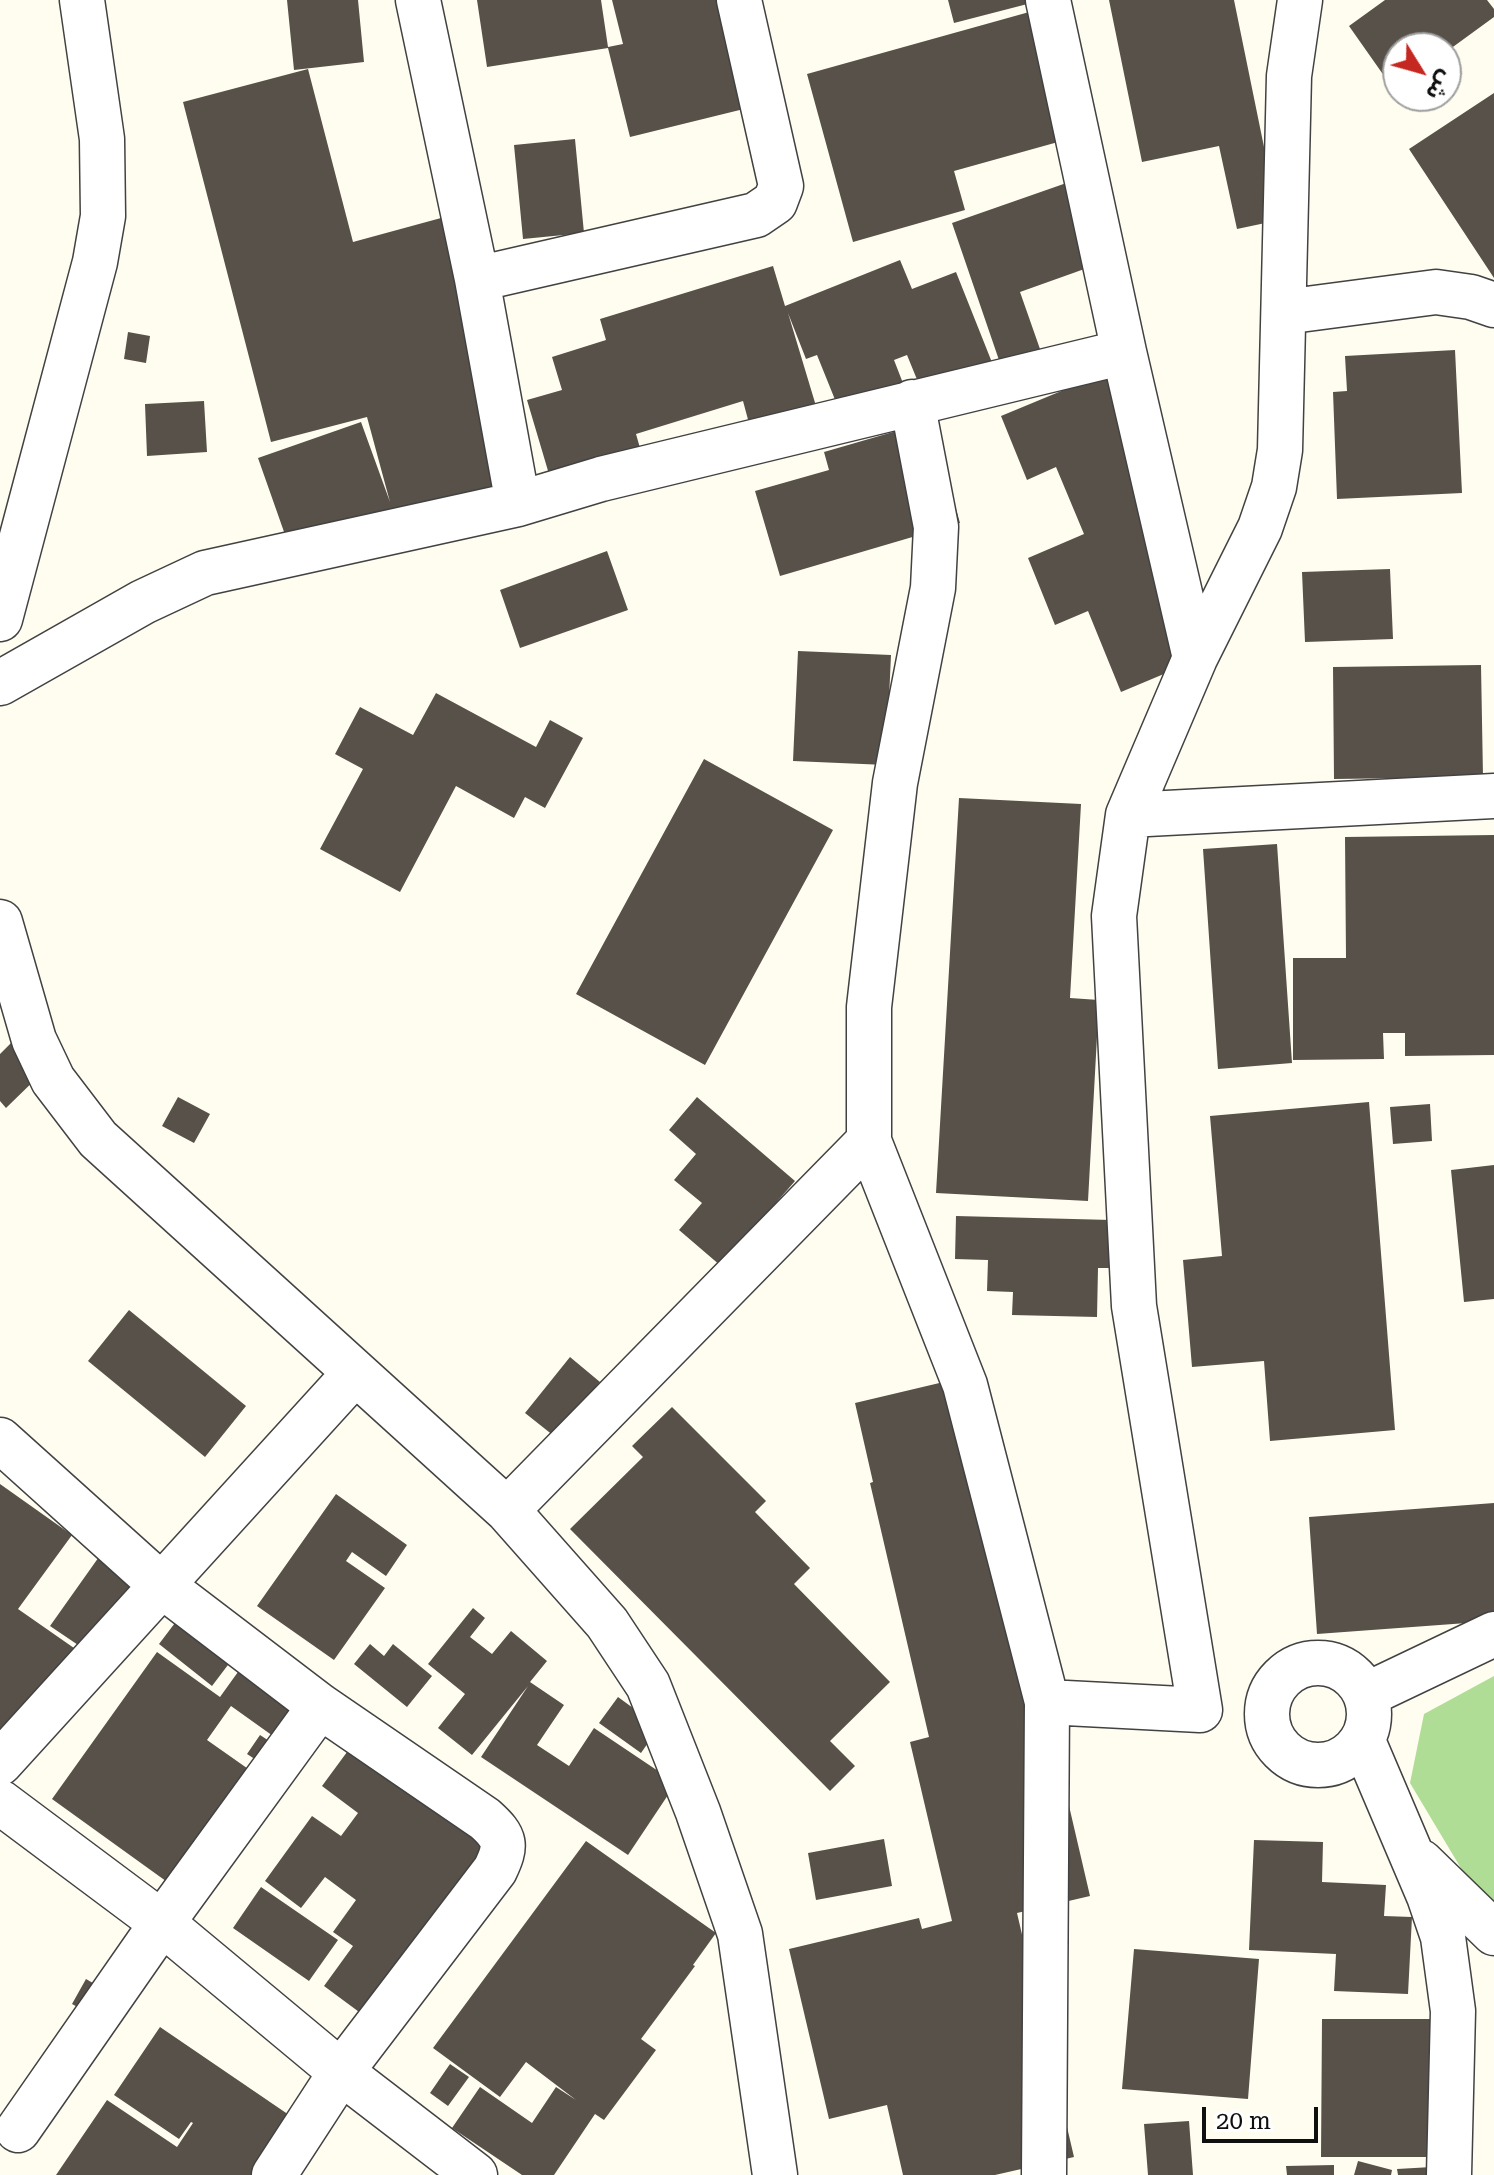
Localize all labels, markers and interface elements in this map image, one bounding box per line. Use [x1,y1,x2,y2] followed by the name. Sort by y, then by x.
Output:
[1382,32,1462,112] north arrow
[1421,66,1459,105] text: ش
[1206,2091,1322,2141] scale bar
[1216,2107,1271,2135] text: 20 m

